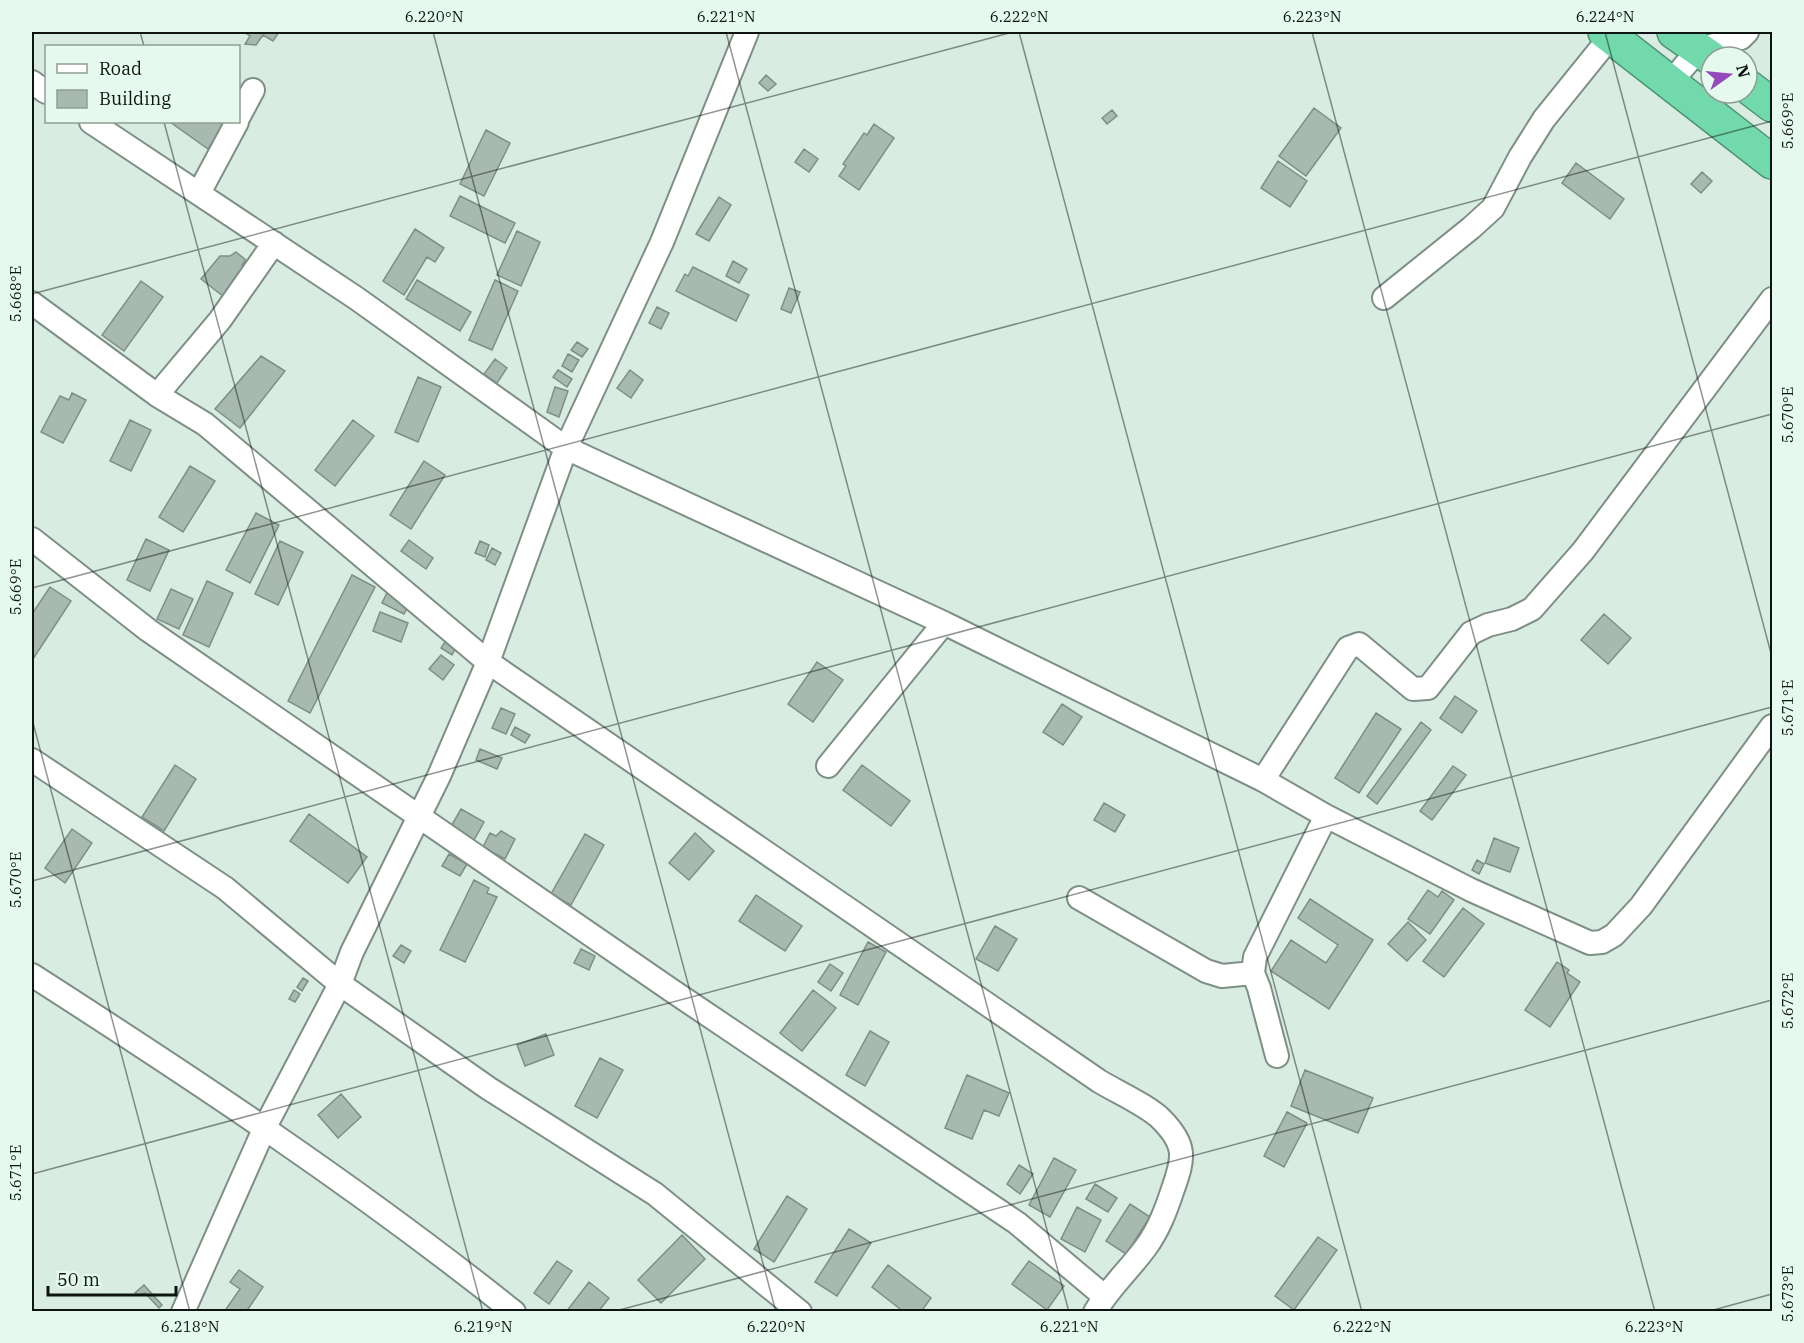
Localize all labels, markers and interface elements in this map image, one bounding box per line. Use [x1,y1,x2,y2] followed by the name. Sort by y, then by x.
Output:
[405,7,463,26] text: 6.220°N
[697,7,755,26] text: 6.221°N
[990,7,1048,26] text: 6.222°N
[1283,7,1341,26] text: 6.223°N
[1576,7,1634,26] text: 6.224°N
[45,45,240,123] legend
[1699,45,1759,105] north arrow
[99,57,142,80] text: Road
[1732,62,1755,80] text: N
[99,87,171,110] text: Building
[1778,93,1797,149] text: 5.669°E
[6,266,25,322] text: 5.668°E
[1778,387,1797,443] text: 5.670°E
[6,559,25,615] text: 5.669°E
[1778,680,1797,736] text: 5.671°E
[6,852,25,908] text: 5.670°E
[1778,973,1797,1029] text: 5.672°E
[6,1145,25,1201] text: 5.671°E
[48,1259,176,1297] scale bar
[1778,1266,1797,1322] text: 5.673°E
[57,1268,100,1291] text: 50 m
[161,1317,219,1336] text: 6.218°N
[454,1317,512,1336] text: 6.219°N
[747,1317,805,1336] text: 6.220°N
[1040,1317,1098,1336] text: 6.221°N
[1333,1317,1391,1336] text: 6.222°N
[1625,1317,1683,1336] text: 6.223°N

